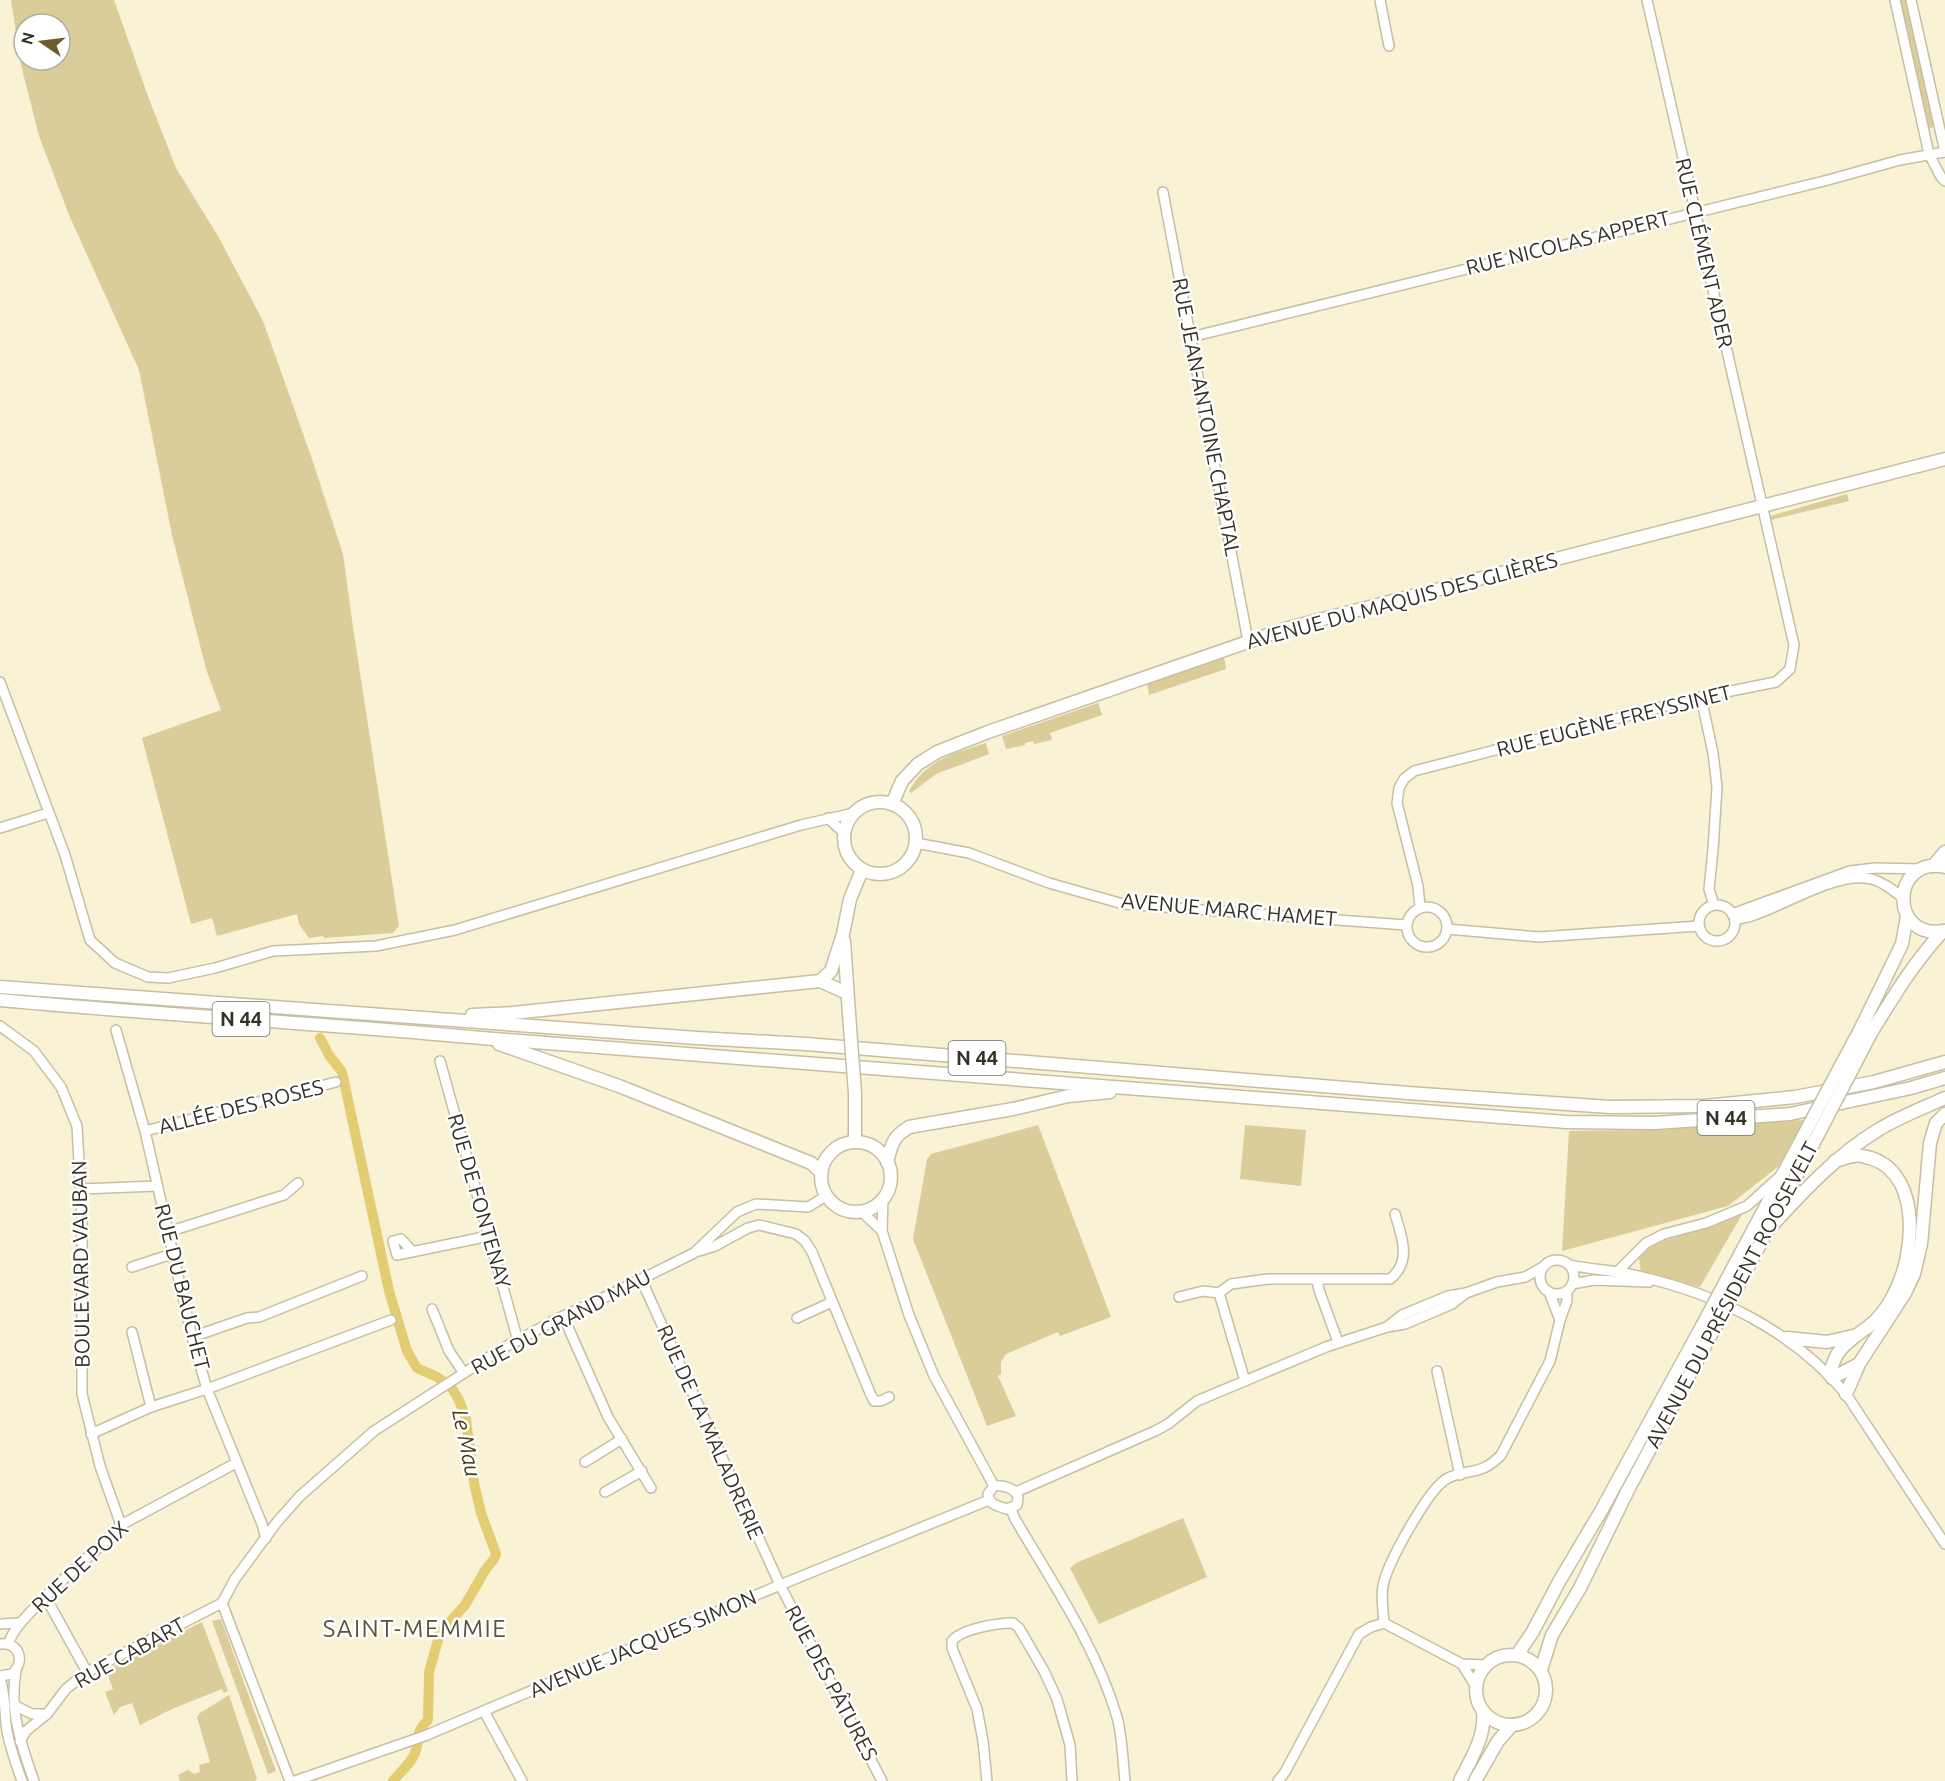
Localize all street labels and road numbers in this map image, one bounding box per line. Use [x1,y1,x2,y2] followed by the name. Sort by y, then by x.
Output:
[1671,155,1739,350] street label: RUE CLÉMENT ADER
[1463,205,1673,279] street label: RUE NICOLAS APPERT
[1168,276,1246,558] street label: RUE JEAN-ANTOINE CHAPTAL
[1244,547,1560,653] street label: AVENUE DU MAQUIS DES GLIÈRES
[1494,679,1734,761] street label: RUE EUGÈNE FREYSSINET
[1120,888,1338,930] street label: AVENUE MARC HAMET
[212,1002,270,1036] road number: N 44
[948,1041,1006,1075] road number: N 44
[156,1074,326,1138] street label: ALLÉE DES ROSES
[1698,1101,1754,1135] road number: N 44
[444,1111,516,1291] street label: RUE DE FONTENAY
[1640,1137,1822,1452] street label: AVENUE DU PRÉSIDENT ROOSEVELT
[66,1160,94,1368] street label: BOULEVARD VAUBAN
[151,1201,215,1373] street label: RUE DU BAUCHET
[467,1264,655,1379] street label: RUE DU GRAND MAU
[653,1321,769,1542] street label: RUE DE LA MALADRERIE
[26,1516,132,1617] street label: RUE DE POIX
[526,1584,760,1702] street label: AVENUE JACQUES SIMON
[781,1601,883,1764] street label: RUE DES PÂTURES
[70,1612,189,1692] street label: RUE CABART

